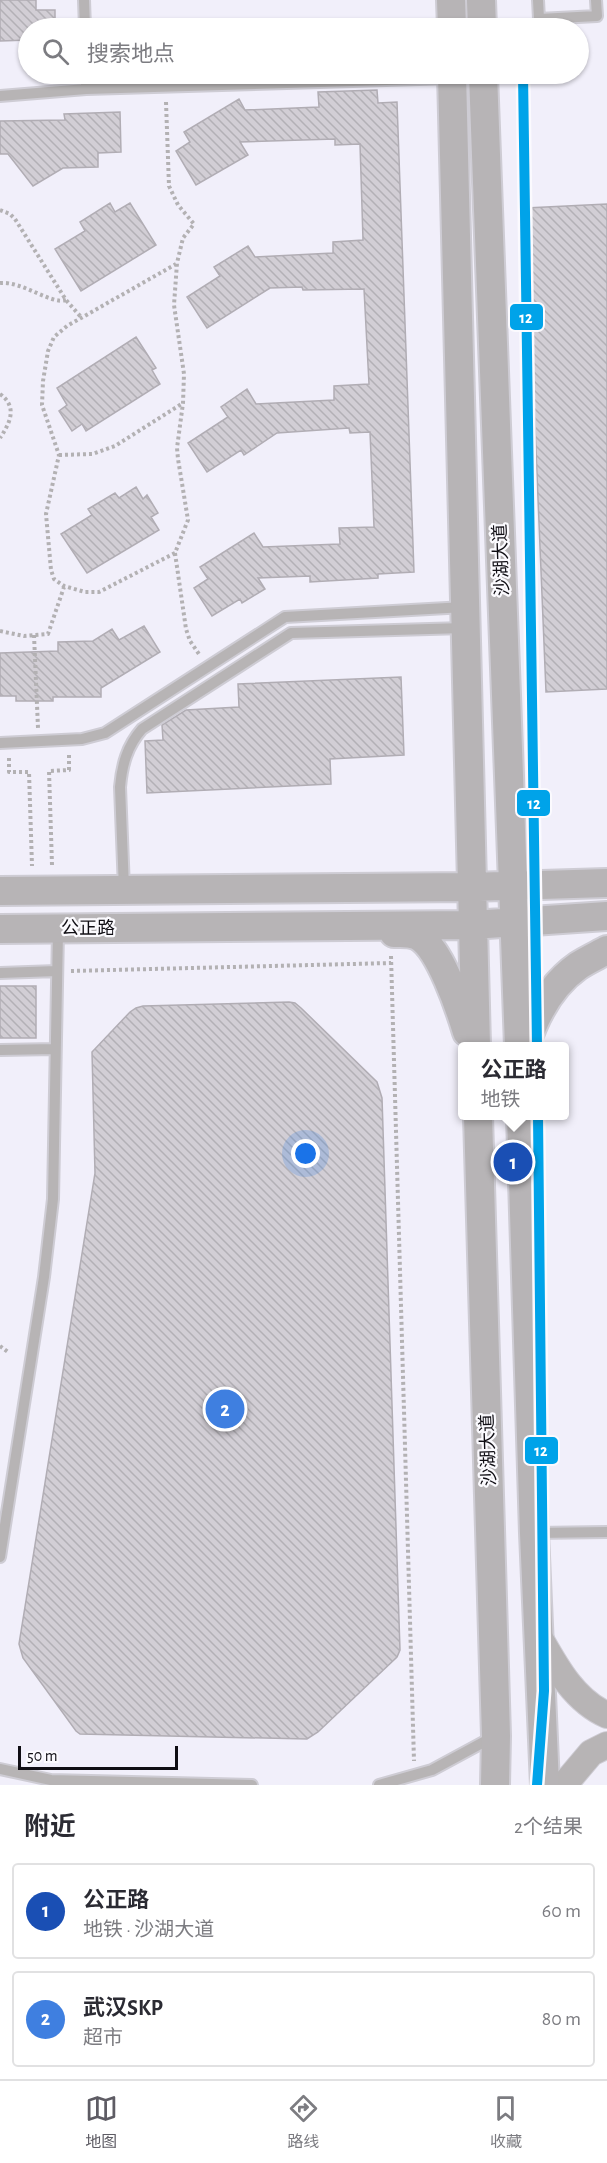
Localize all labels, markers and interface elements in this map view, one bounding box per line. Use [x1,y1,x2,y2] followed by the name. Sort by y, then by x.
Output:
[18,18,589,84] search box
[39,35,72,68] icon: search
[87,43,175,65] text: 搜索地点
[509,303,544,331] line badge: 12
[519,310,533,326] text: 12
[490,524,512,596] street label: 沙湖大道
[516,789,551,817] line badge: 12
[527,796,541,812] text: 12
[61,918,115,938] street label: 公正路
[458,1042,569,1120] popup
[480,1059,547,1081] text: 公正路
[480,1090,520,1110] text: 地铁
[291,1139,320,1168] your location
[494,1140,532,1184] pin: 1
[206,1386,244,1432] pin: 2
[477,1414,499,1486] street label: 沙湖大道
[524,1436,559,1465] line badge: 12
[534,1443,548,1459] text: 12
[18,1743,178,1770] scale bar
[27,1748,58,1764] text: 50 m
[24,1814,76,1840] text: 附近
[514,1817,583,1837] text: 2个结果
[83,1889,149,1911] text: 公正路
[42,1901,49,1921] text: 1
[542,1901,581,1921] text: 60 m
[83,1920,214,1940] text: 地铁 · 沙湖大道
[83,1997,163,2019] text: 武汉SKP
[41,2009,50,2029] text: 2
[542,2009,581,2029] text: 80 m
[83,2028,123,2048] text: 超市
[85,2092,118,2152] tab: 地图
[287,2092,320,2152] tab: 路线
[489,2092,522,2152] tab: 收藏

